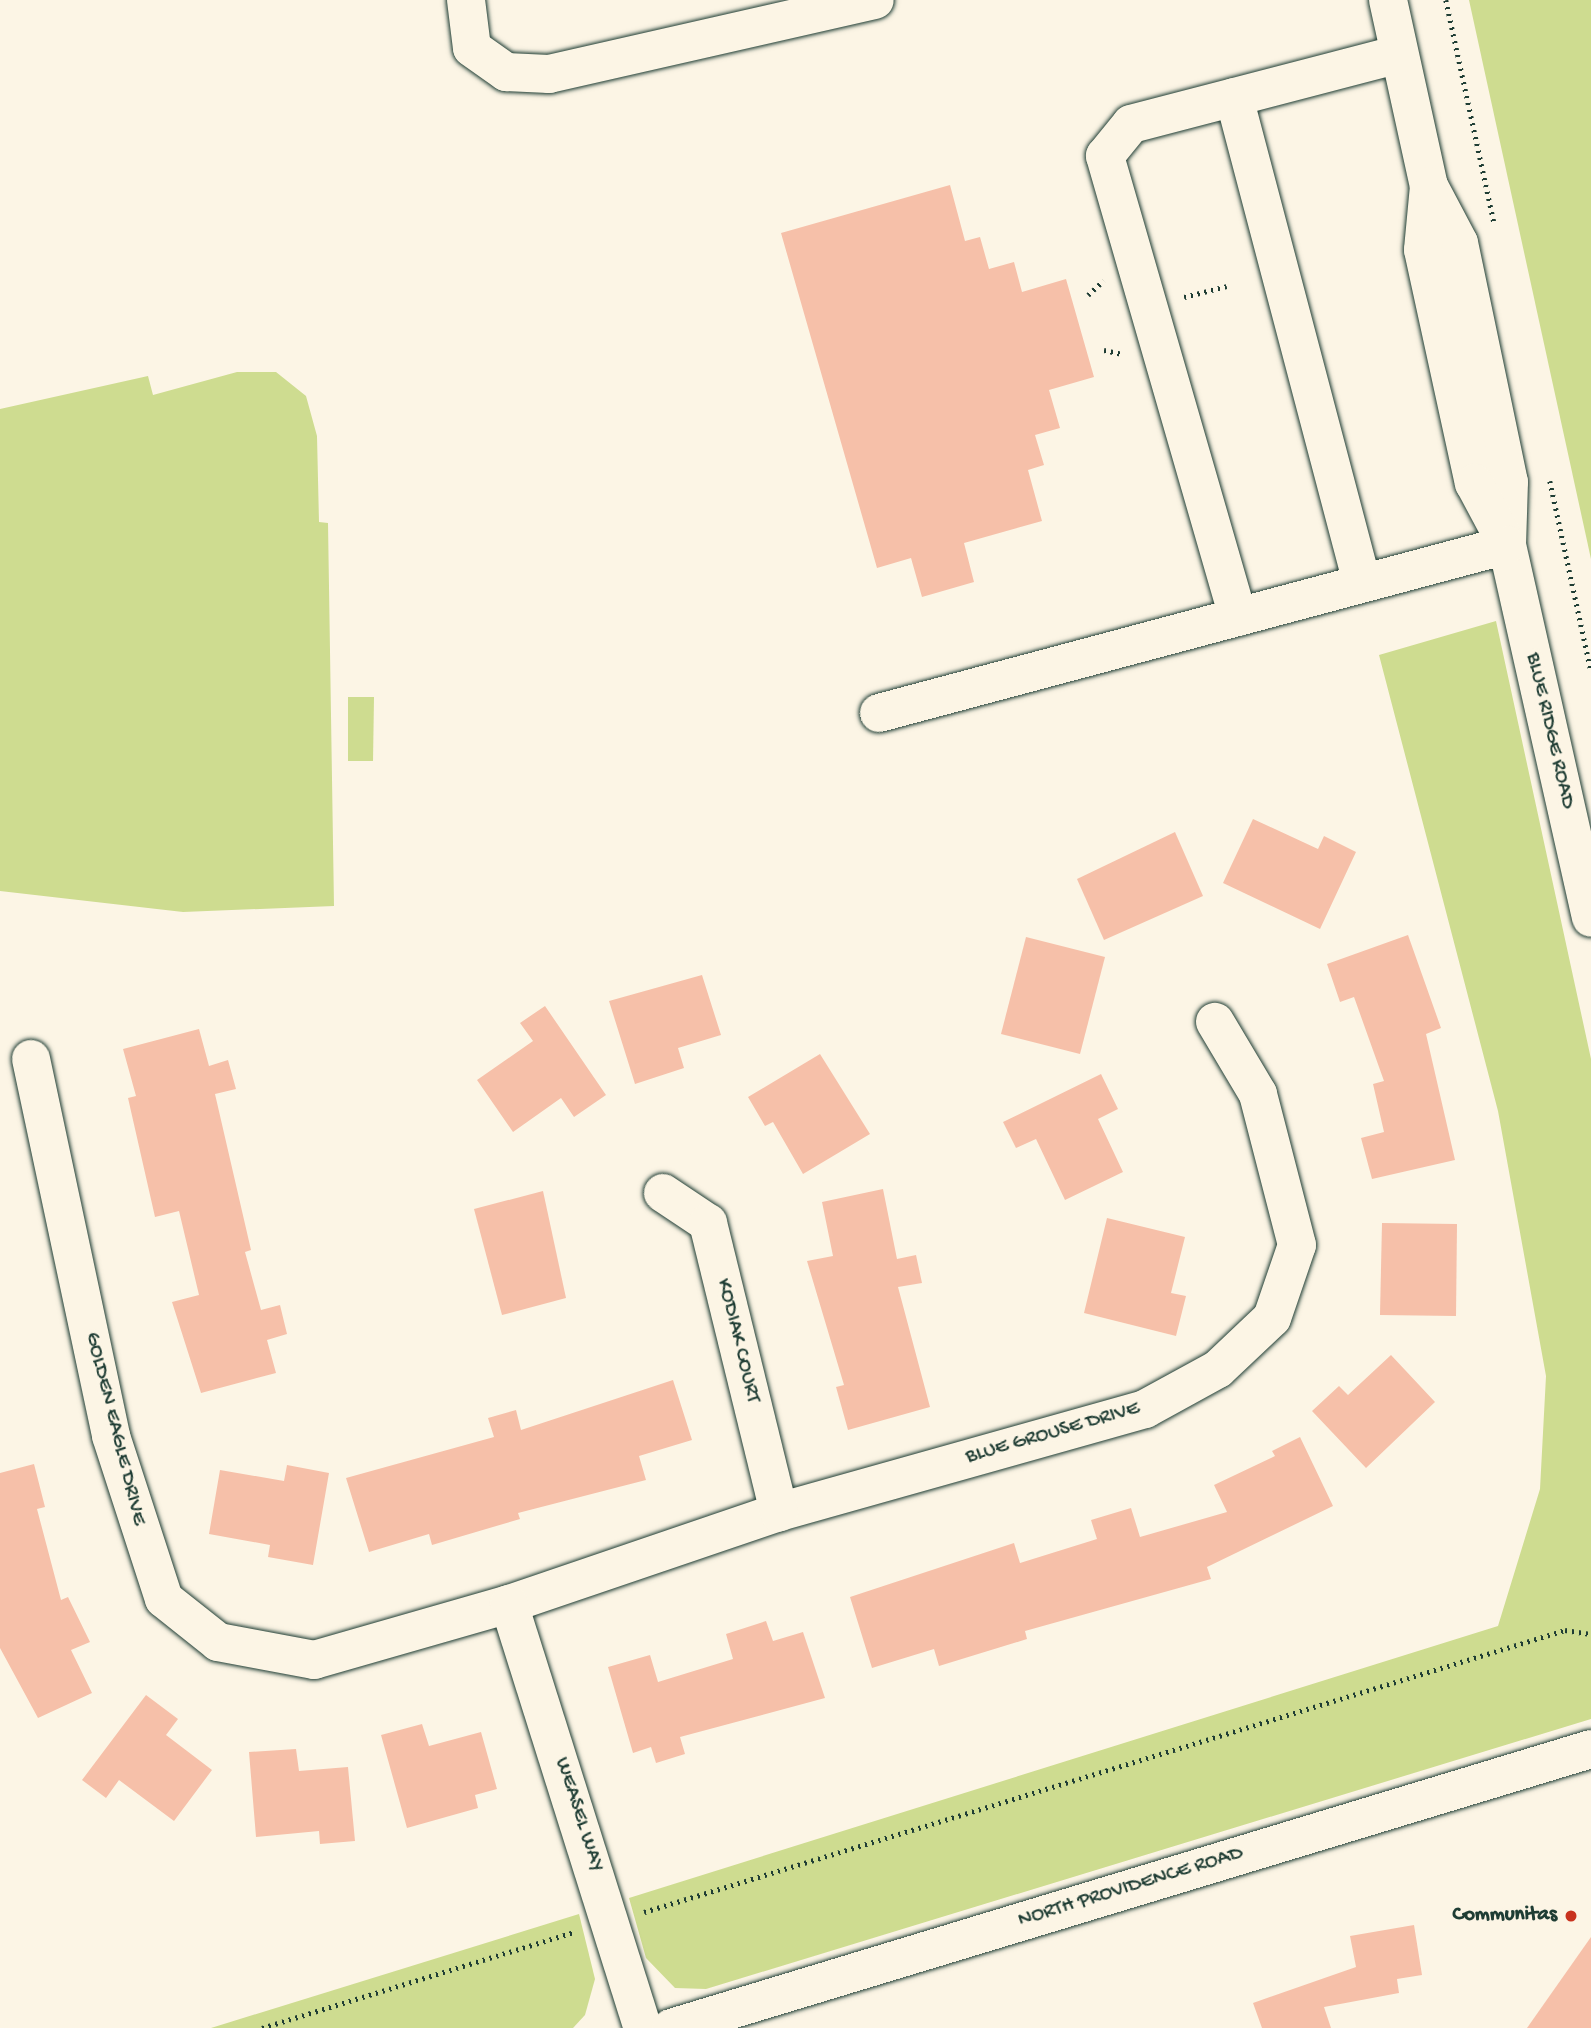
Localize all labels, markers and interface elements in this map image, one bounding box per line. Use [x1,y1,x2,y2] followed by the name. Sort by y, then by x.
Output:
[1519,651,1579,811] street label: BLUE RIDGE ROAD
[709,1276,765,1406] street label: KODIAK COURT
[78,1330,150,1528] street label: GOLDEN EAGLE DRIVE
[963,1397,1143,1471] street label: BLUE GROUSE DRIVE
[548,1755,608,1875] street label: WEASEL WAY
[1015,1842,1247,1934] street label: NORTH PROVIDENCE ROAD
[1453,1903,1557,1929] place label: Communitas
[1563,1908,1579,1924] marker: Communitas

